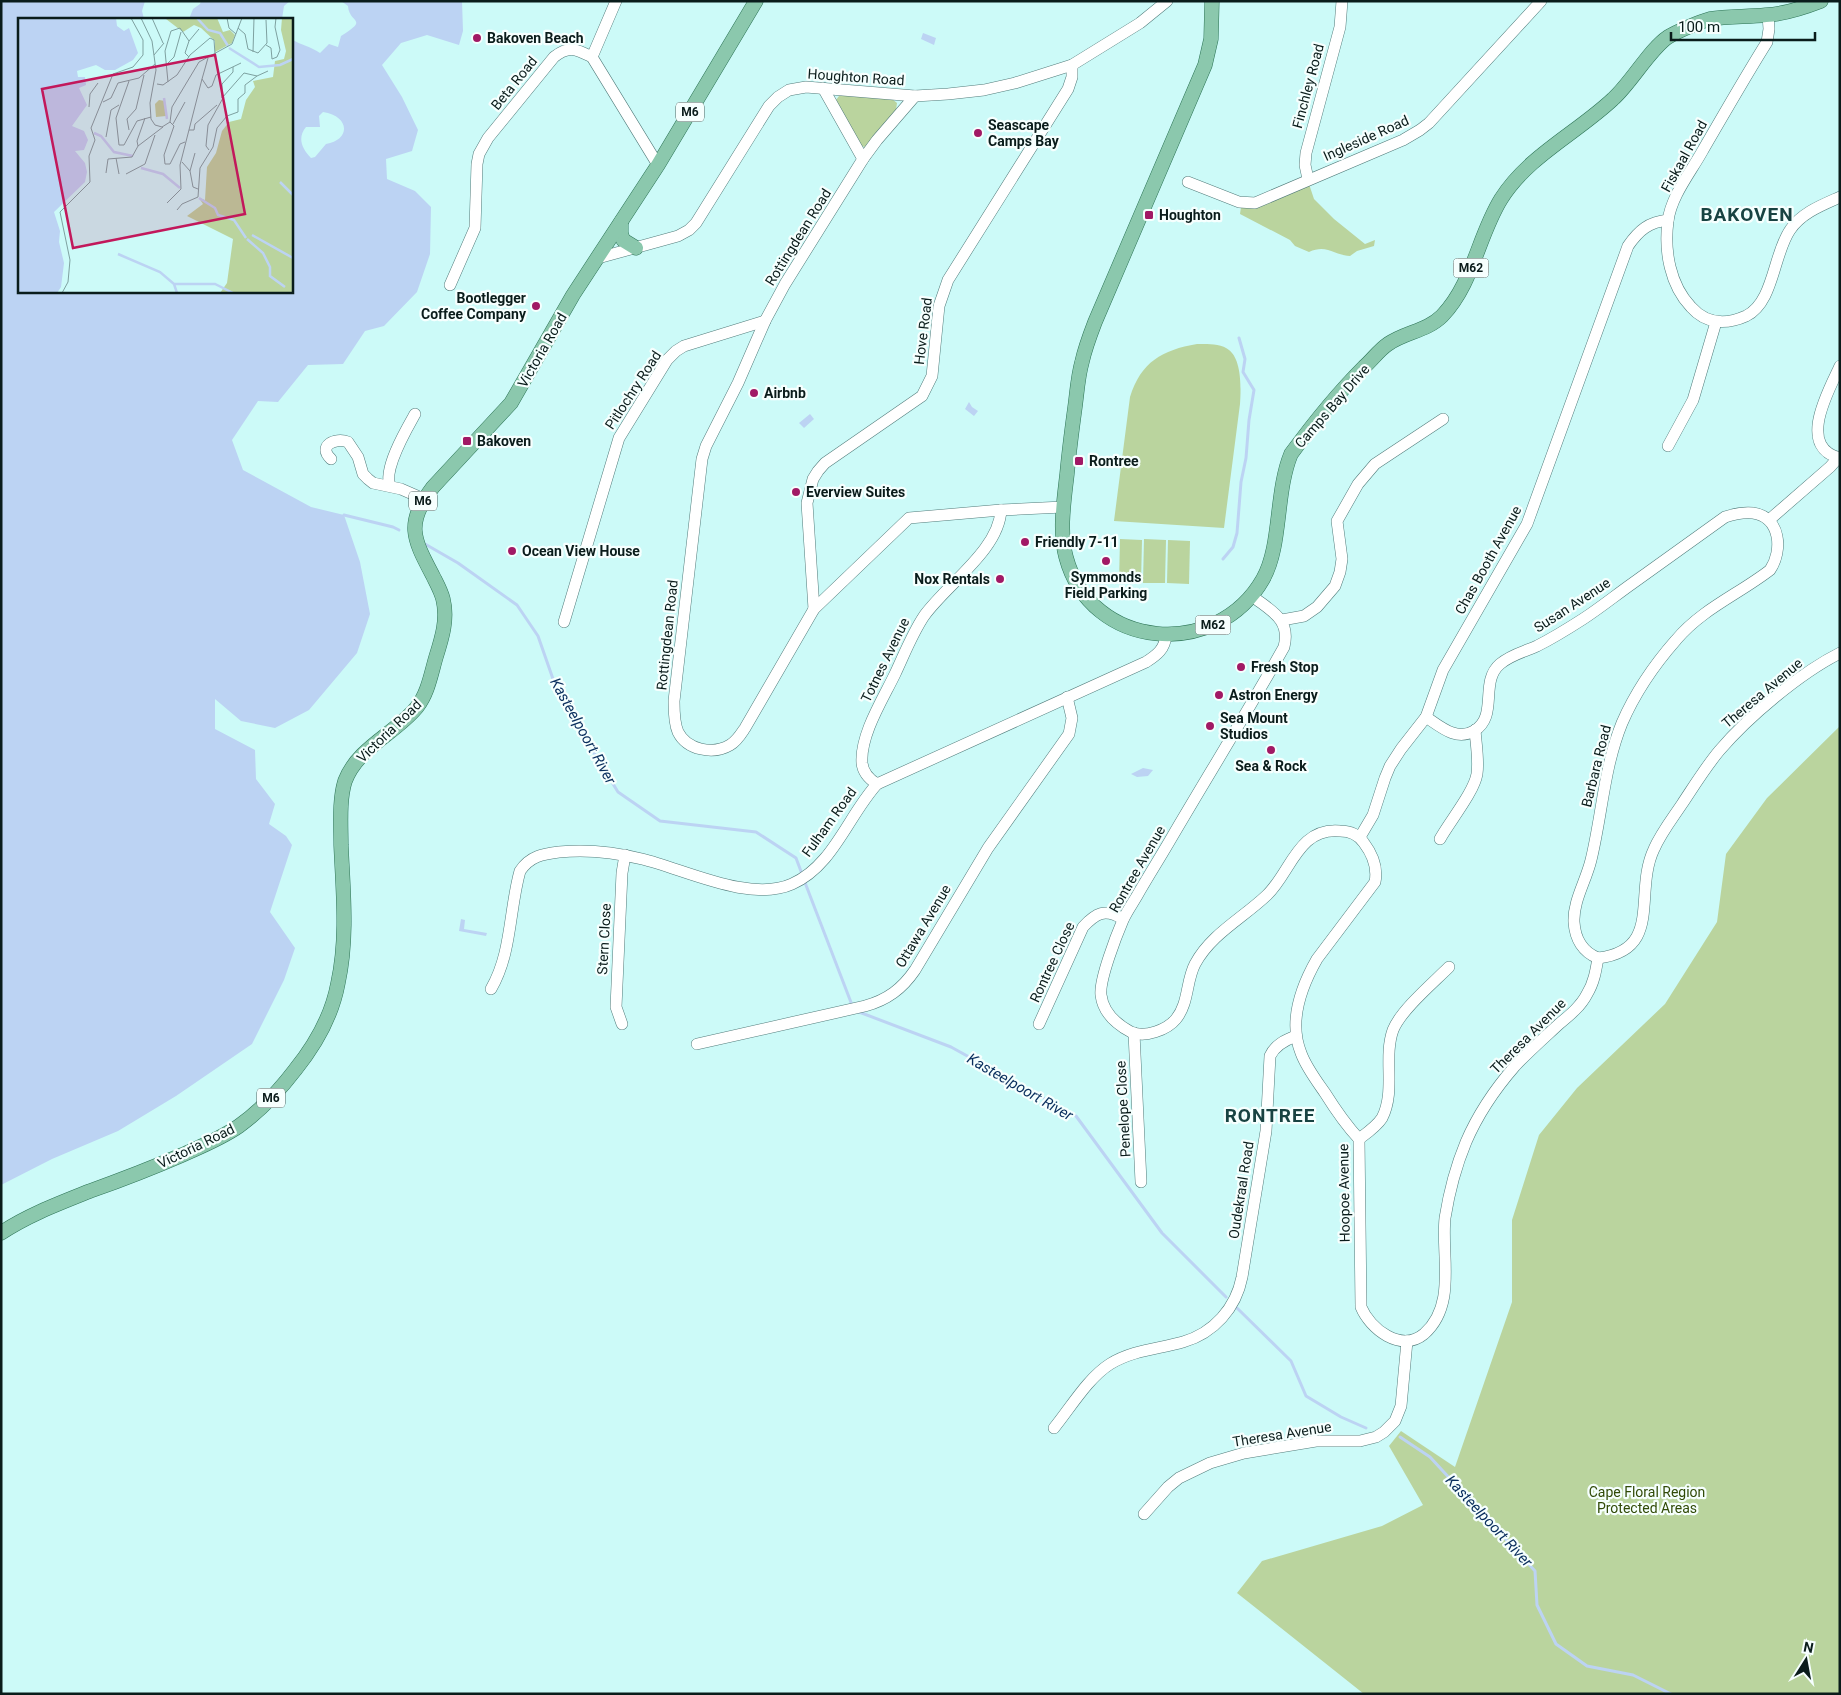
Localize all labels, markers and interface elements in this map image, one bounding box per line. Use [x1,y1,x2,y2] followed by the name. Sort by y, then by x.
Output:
[1671,10,1815,42] scale bar
[18,18,292,292] inset map
[1678,18,1720,36] text: 100 m
[487,30,584,46] place label: Bakoven Beach
[471,32,483,44] marker: Bakoven Beach
[1289,42,1327,130] street label: Finchley Road
[488,53,540,113] street label: Beta Road
[807,66,905,88] street label: Houghton Road
[676,102,704,121] road number: M6
[1321,112,1411,164] street label: Ingleside Road
[988,117,1060,149] place label: Seascape Camps Bay
[1658,117,1710,195] street label: Fiskaal Road
[972,127,984,139] marker: Seascape Camps Bay
[762,186,834,288] street label: Rottingdean Road
[1700,203,1794,226] district label: BAKOVEN
[1159,207,1221,223] place label: Houghton
[1143,209,1155,221] marker: Houghton
[1454,258,1488,278] road number: M62
[421,290,527,322] place label: Bootlegger Coffee Company
[911,296,935,366] street label: Hove Road
[530,300,542,312] marker: Bootlegger Coffee Company
[514,310,570,390] street label: Victoria Road
[602,348,664,432] street label: Pitlochry Road
[1291,361,1373,451] street label: Camps Bay Drive
[764,385,806,401] place label: Airbnb
[748,387,760,399] marker: Airbnb
[477,433,531,449] place label: Bakoven
[461,435,473,447] marker: Bakoven
[1089,453,1139,469] place label: Rontree
[1073,455,1085,467] marker: Rontree
[806,484,905,500] place label: Everview Suites
[790,486,802,498] marker: Everview Suites
[409,492,437,511] road number: M6
[1452,503,1524,617] street label: Chas Booth Avenue
[1035,534,1118,550] place label: Friendly 7-11
[1019,536,1031,548] marker: Friendly 7-11
[522,543,640,559] place label: Ocean View House
[506,545,518,557] marker: Ocean View House
[1100,555,1112,567] marker: Symmonds Field Parking
[1065,569,1147,601] place label: Symmonds Field Parking
[914,571,990,587] place label: Nox Rentals
[994,573,1006,585] marker: Nox Rentals
[1531,574,1613,636] street label: Susan Avenue
[653,579,681,691] street label: Rottingdean Road
[858,615,912,705] street label: Totnes Avenue
[1196,616,1230,634] road number: M62
[1719,655,1805,731] street label: Theresa Avenue
[1251,659,1319,675] place label: Fresh Stop
[1235,661,1247,673] marker: Fresh Stop
[546,675,620,788] water label: Kasteelpoort River
[1229,687,1319,703] place label: Astron Energy
[1213,689,1225,701] marker: Astron Energy
[353,696,425,766] street label: Victoria Road
[1220,710,1288,742] place label: Sea Mount Studios
[1204,720,1216,732] marker: Sea Mount Studios
[1578,723,1614,809] street label: Barbara Road
[1265,744,1277,756] marker: Sea & Rock
[1235,758,1307,774] place label: Sea & Rock
[798,784,860,860] street label: Fulham Road
[1106,823,1168,915] street label: Rontree Avenue
[892,882,954,970] street label: Ottawa Avenue
[594,903,614,975] street label: Stern Close
[1026,919,1078,1005] street label: Rontree Close
[1487,995,1569,1077] street label: Theresa Avenue
[964,1049,1077,1125] water label: Kasteelpoort River
[1112,1060,1134,1158] street label: Penelope Close
[257,1088,285,1108] road number: M6
[1225,1104,1315,1127] district label: RONTREE
[155,1121,237,1171] street label: Victoria Road
[1225,1140,1257,1240] street label: Oudekraal Road
[1335,1144,1353,1242] street label: Hoopoe Avenue
[1232,1418,1332,1450] street label: Theresa Avenue
[1442,1471,1537,1571] water label: Kasteelpoort River
[1589,1484,1705,1516] park label: Cape Floral Region Protected Areas
[1781,1635,1831,1685] north arrow
[1802,1638,1815,1656] text: N

